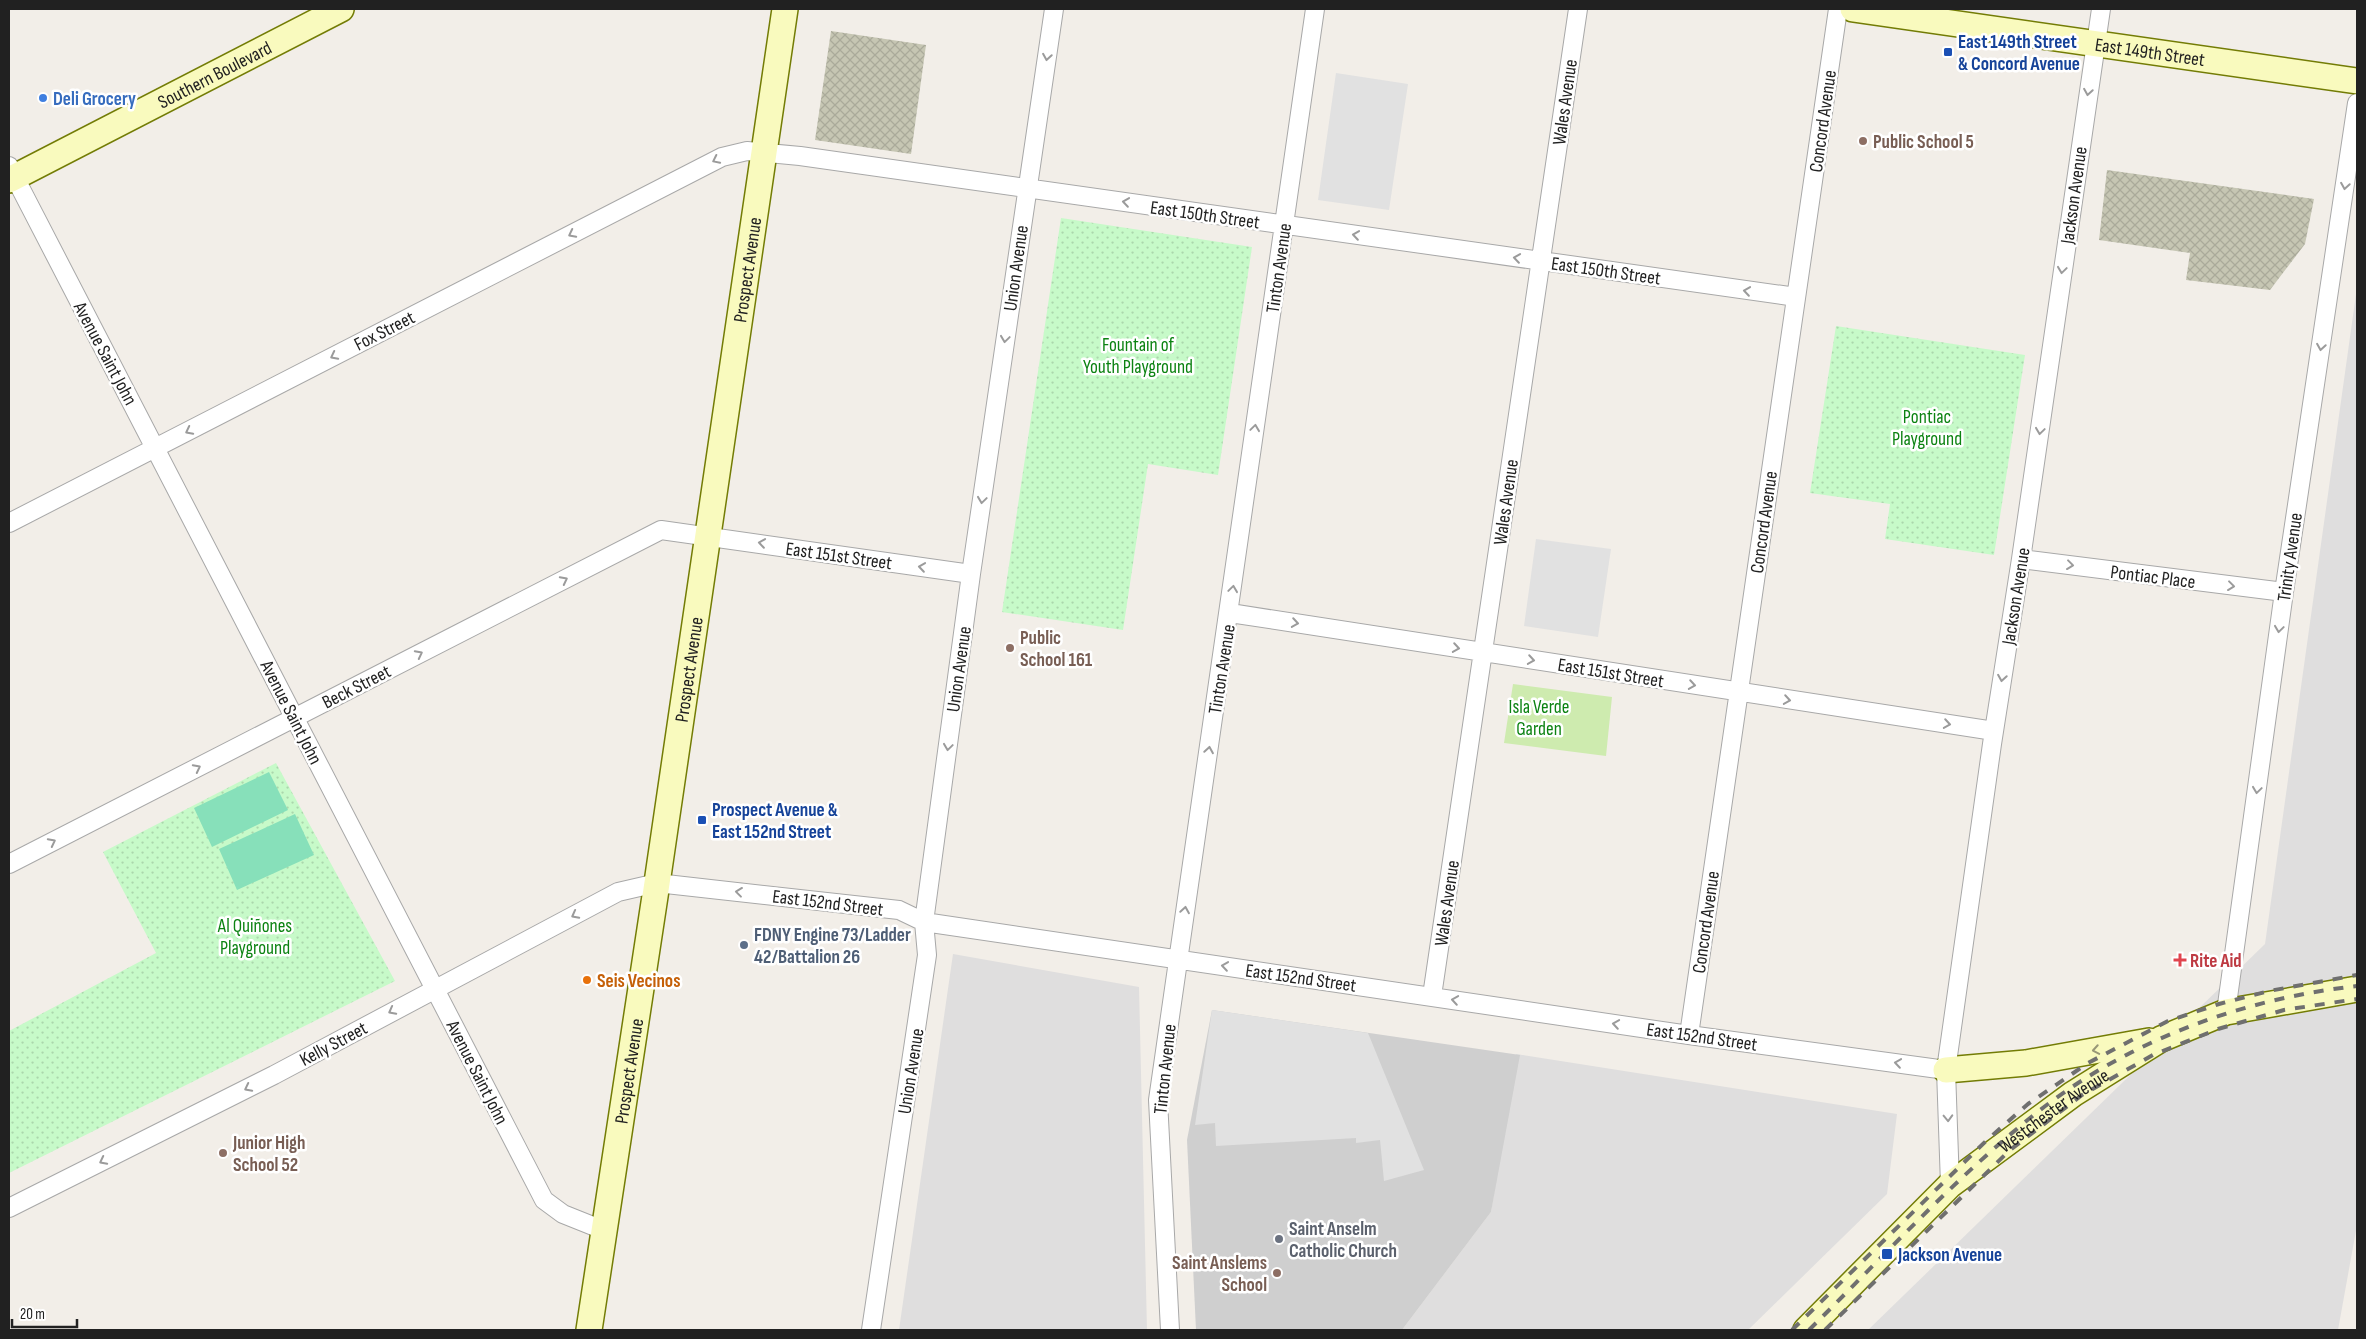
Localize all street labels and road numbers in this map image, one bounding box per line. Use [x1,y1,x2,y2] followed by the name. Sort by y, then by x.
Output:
[2093,34,2206,72] street label: East 149th Street
[154,37,276,114] street label: Southern Boulevard
[1548,58,1583,147] street label: Wales Avenue
[1805,69,1842,174] street label: Concord Avenue
[2056,145,2093,246] street label: Jackson Avenue
[1149,196,1261,235] street label: East 150th Street
[729,216,767,324] street label: Prospect Avenue
[1262,222,1297,315] street label: Tinton Avenue
[999,224,1034,313] street label: Union Avenue
[1550,252,1662,291] street label: East 150th Street
[67,297,141,409] street label: Avenue Saint John
[351,306,419,356] street label: Fox Street
[1489,458,1524,547] street label: Wales Avenue
[1746,470,1783,575] street label: Concord Avenue
[2273,511,2308,603] street label: Trinity Avenue
[784,538,894,575] street label: East 151st Street
[1997,546,2036,647] street label: Jackson Avenue
[2109,561,2197,594] street label: Pontiac Place
[671,615,709,724] street label: Prospect Avenue
[1204,623,1241,716] street label: Tinton Avenue
[942,625,977,714] street label: Union Avenue
[1556,654,1666,693] street label: East 151st Street
[254,656,327,769] street label: Avenue Saint John
[318,660,395,714] street label: Beck Street
[1430,859,1465,948] street label: Wales Avenue
[1688,870,1725,975] street label: Concord Avenue
[771,885,885,922] street label: East 152nd Street
[1244,959,1358,998] street label: East 152nd Street
[440,1016,513,1129] street label: Avenue Saint John
[296,1017,372,1072] street label: Kelly Street
[611,1017,649,1125] street label: Prospect Avenue
[1645,1018,1759,1057] street label: East 152nd Street
[1149,1023,1182,1115] street label: Tinton Avenue
[893,1027,930,1116] street label: Union Avenue
[1994,1064,2114,1158] street label: Westchester Avenue

